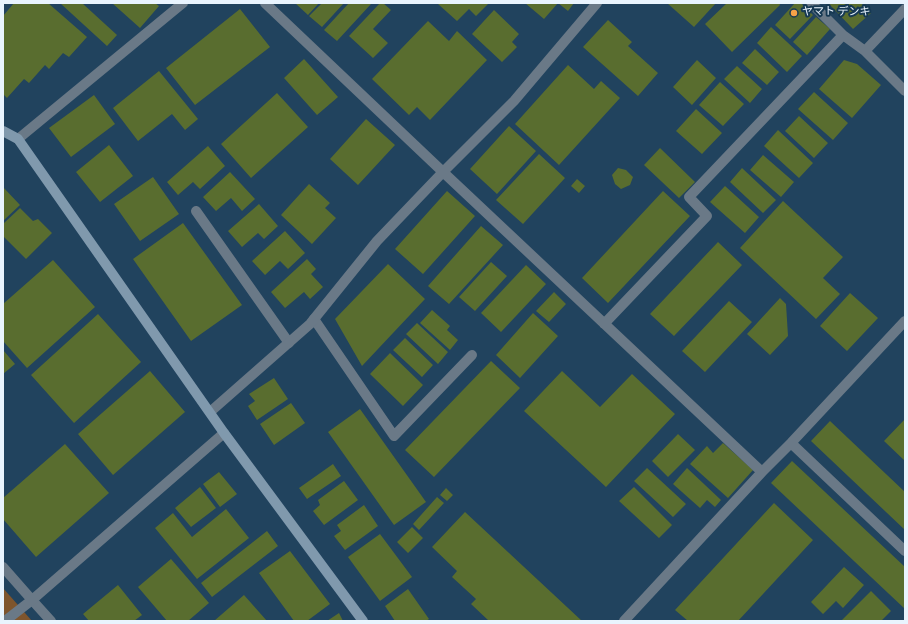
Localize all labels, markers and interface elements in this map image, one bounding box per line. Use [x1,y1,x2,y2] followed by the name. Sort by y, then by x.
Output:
[802,6,871,20] place label: ヤマト デンキ
[789,8,799,18] marker: ヤマト デンキ

